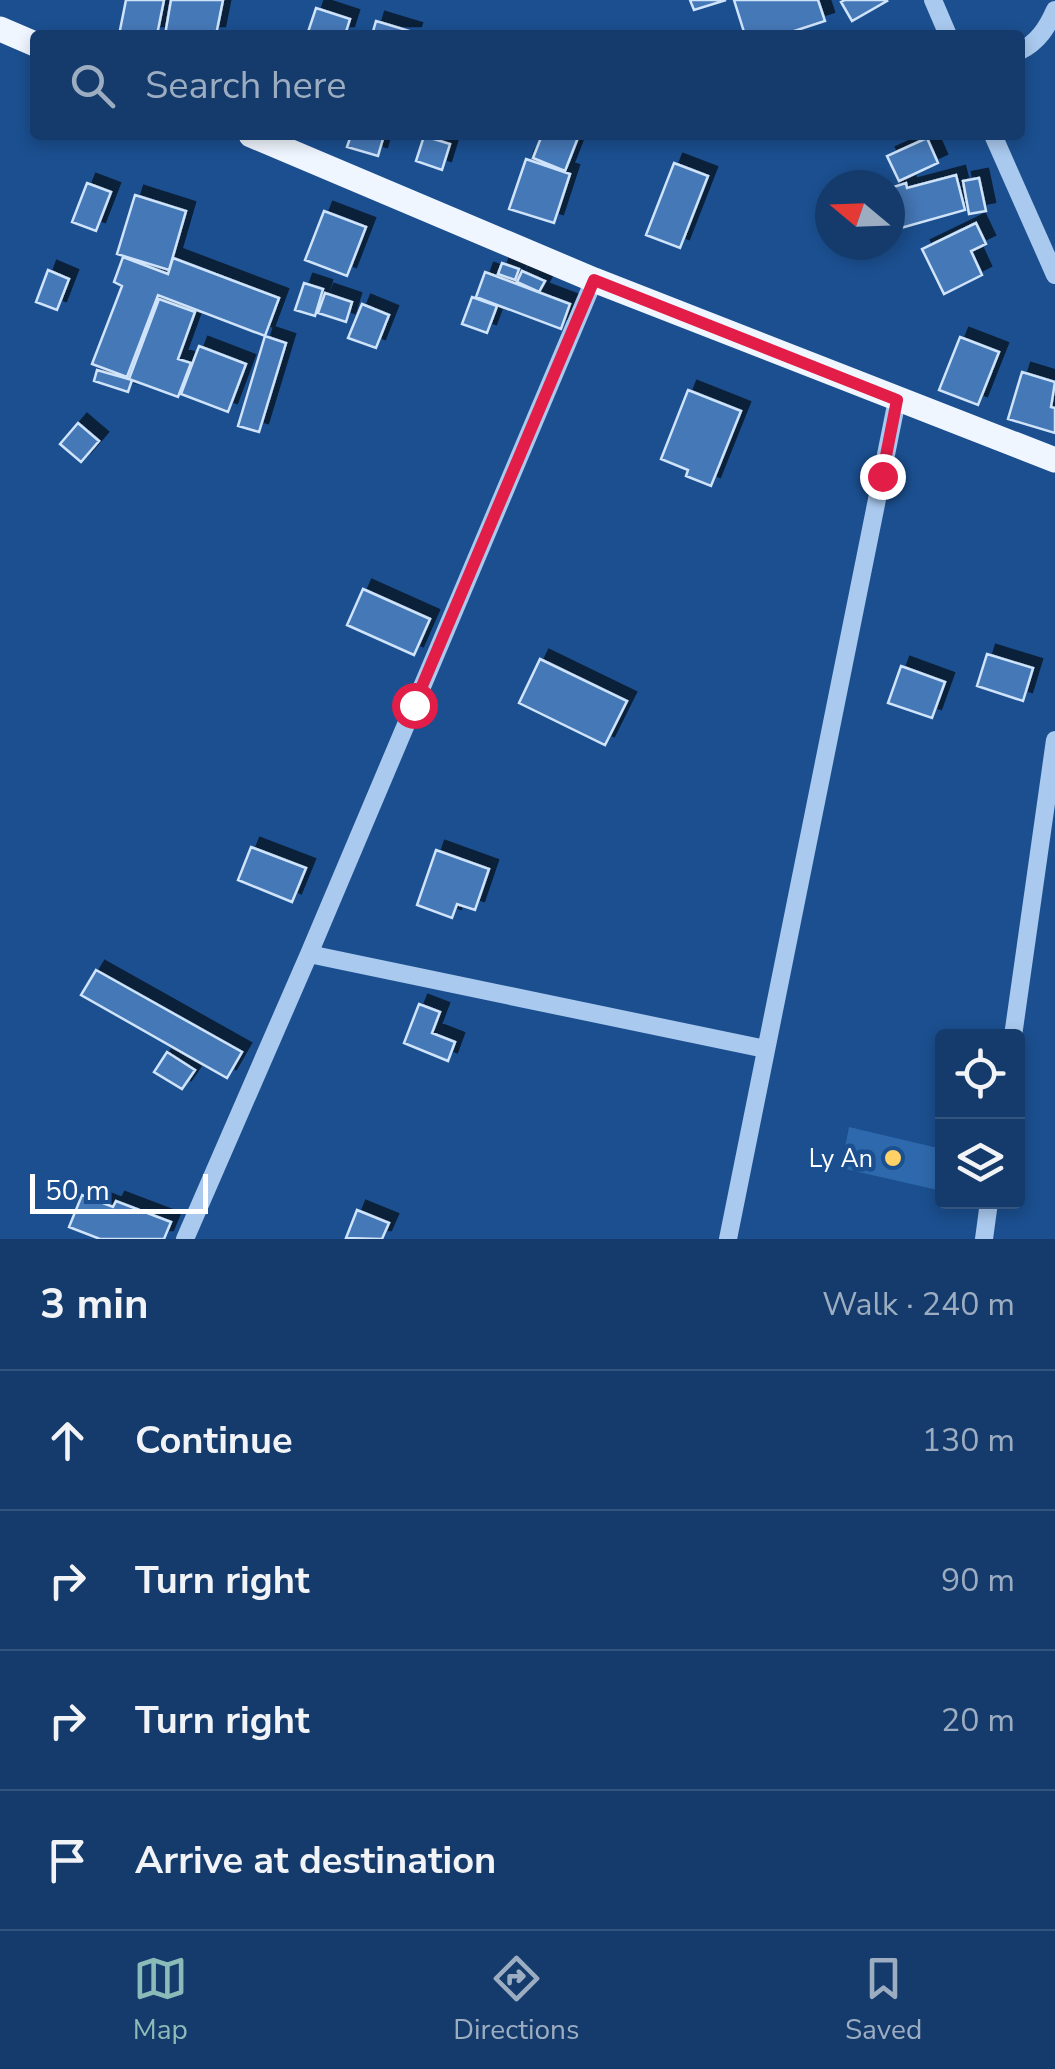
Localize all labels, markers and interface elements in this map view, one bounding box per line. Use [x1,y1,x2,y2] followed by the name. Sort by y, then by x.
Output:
[30,30,1025,140] search box
[65,58,120,113] icon: search
[145,60,346,111] text: Search here
[815,170,905,260] north arrow
[860,454,906,500] route end
[392,683,438,729] route start
[935,1029,1025,1209] map controls
[935,1029,1025,1119] button: locate
[935,1119,1025,1209] button: layers
[809,1142,873,1176] place label: Ly An
[882,1147,904,1169] marker: Ly An
[30,1169,208,1214] scale bar
[45,1172,110,1210] text: 50 m
[40,1276,149,1333] text: 3 min
[822,1283,1015,1326] text: Walk · 240 m
[40,1413,95,1468] icon: ahead
[135,1415,293,1466] text: Continue
[922,1419,1015,1462] text: 130 m
[40,1553,95,1608] icon: right
[135,1555,310,1606] text: Turn right
[941,1559,1015,1602] text: 90 m
[40,1693,95,1748] icon: right
[135,1695,310,1746] text: Turn right
[941,1699,1015,1742] text: 20 m
[40,1833,95,1888] icon: arrive
[135,1835,496,1886] text: Arrive at destination
[133,1951,188,2049] tab: Map
[453,1951,579,2049] tab: Directions
[845,1951,922,2049] tab: Saved

